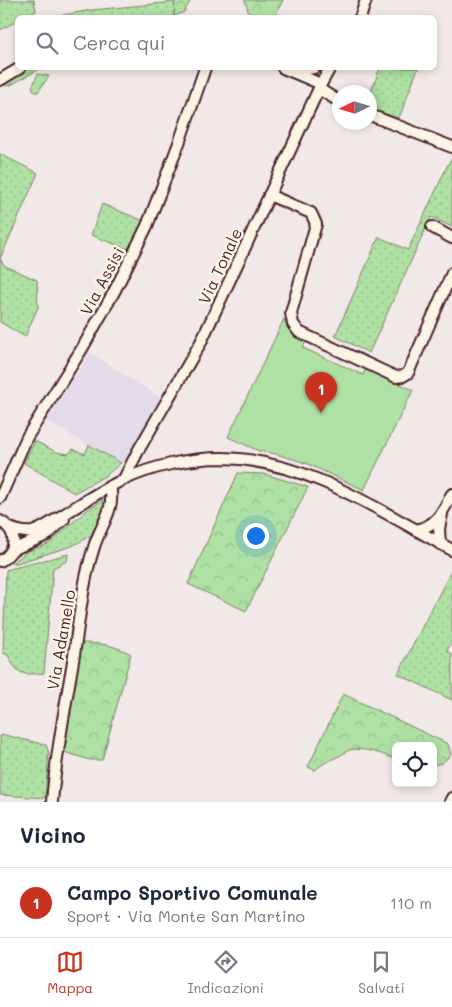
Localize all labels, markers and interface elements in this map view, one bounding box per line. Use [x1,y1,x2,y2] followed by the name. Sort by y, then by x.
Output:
[15,15,437,70] search box
[33,29,61,57] icon: search
[73,30,165,55] text: Cerca qui
[332,85,377,130] north arrow
[193,224,246,307] street label: Via Tonale
[75,243,128,319] street label: Via Assisi
[305,372,337,413] pin: 1
[243,523,269,549] your location
[41,588,80,692] street label: Via Adamello
[392,742,437,787] map controls
[392,742,437,787] button: locate
[20,821,85,848] text: Vicino
[67,880,318,905] text: Campo Sportivo Comunale
[32,892,40,913] text: 1
[390,892,432,913] text: 110 m
[67,905,305,926] text: Sport · Via Monte San Martino
[47,948,93,997] tab: Mappa
[187,948,264,997] tab: Indicazioni
[358,948,405,997] tab: Salvati

